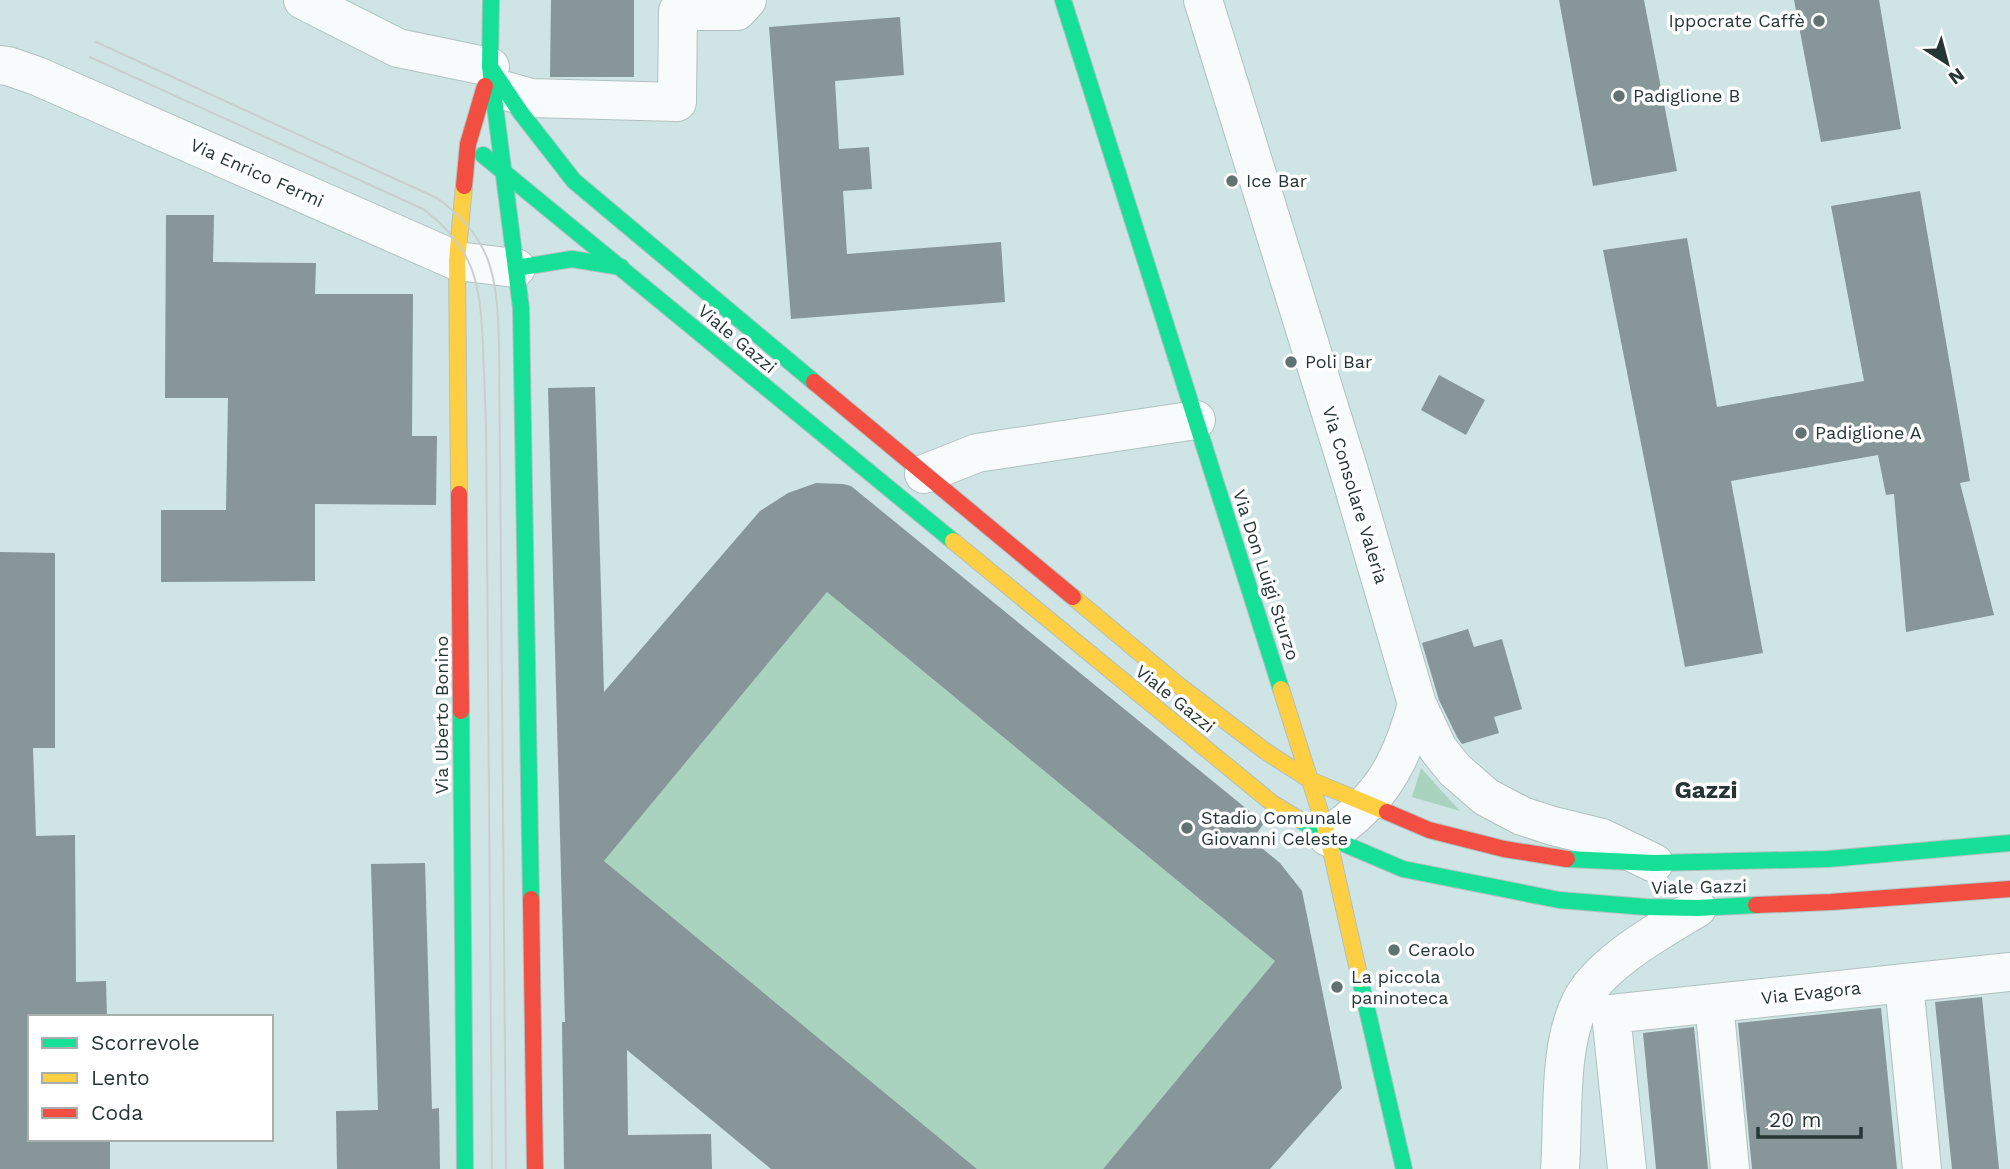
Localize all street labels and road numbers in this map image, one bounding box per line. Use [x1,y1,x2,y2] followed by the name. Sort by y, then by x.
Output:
[187,134,327,211] street label: Via Enrico Fermi
[694,300,781,377] street label: Viale Gazzi
[1318,404,1393,586] street label: Via Consolare Valeria
[1229,487,1304,663] street label: Via Don Luigi Sturzo
[431,636,452,794] street label: Via Uberto Bonino
[1131,660,1219,737] street label: Viale Gazzi
[1651,875,1747,898] street label: Viale Gazzi
[1760,977,1862,1008] street label: Via Evagora

